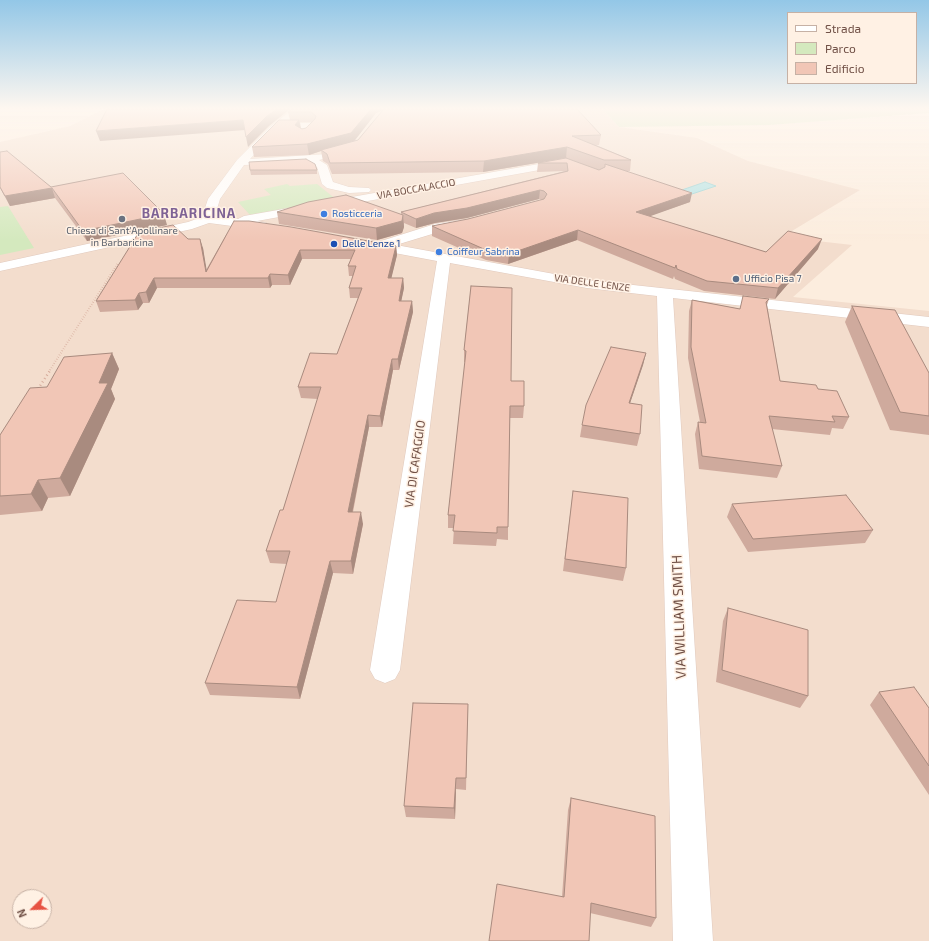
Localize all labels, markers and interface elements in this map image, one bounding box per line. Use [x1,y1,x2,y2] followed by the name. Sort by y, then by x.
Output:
[787,12,917,84] legend
[825,21,861,35] text: Strada
[825,41,856,55] text: Parco
[825,61,865,75] text: Edificio
[376,176,456,202] street label: VIA BOCCALACCIO
[142,206,236,222] district label: BARBARICINA
[332,208,382,220] place label: Rosticceria
[319,209,329,219] marker: Rosticceria
[117,214,127,224] marker: Chiesa di Sant'Apollinare in Barbaricina
[66,225,178,248] place label: Chiesa di Sant'Apollinare in Barbaricina
[342,238,401,250] place label: Delle Lenze 1
[329,239,339,249] marker: Delle Lenze 1
[447,246,520,258] place label: Coiffeur Sabrina
[434,247,444,257] marker: Coiffeur Sabrina
[553,272,631,294] street label: VIA DELLE LENZE
[744,273,802,285] place label: Ufficio Pisa 7
[731,274,741,284] marker: Ufficio Pisa 7
[402,419,428,509] street label: VIA DI CAFAGGIO
[668,555,690,679] street label: VIA WILLIAM SMITH
[12,889,52,929] north arrow
[14,907,29,920] text: N

